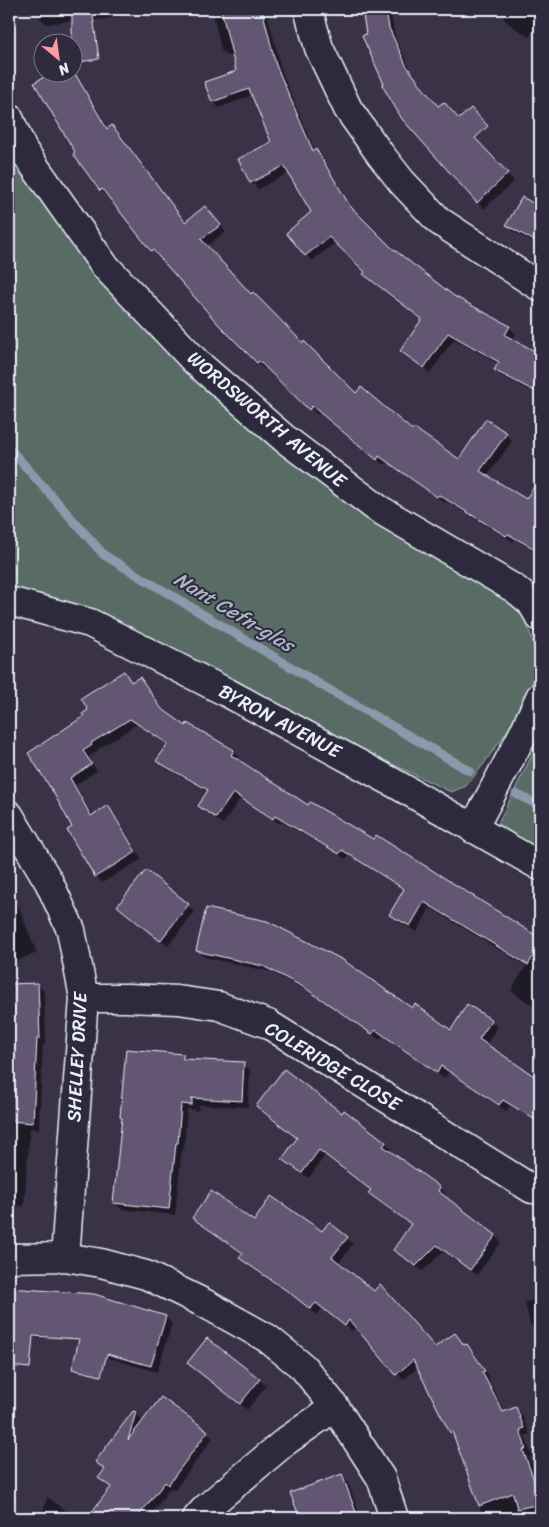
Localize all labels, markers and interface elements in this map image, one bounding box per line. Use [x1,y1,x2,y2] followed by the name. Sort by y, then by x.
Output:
[32,32,82,82] north arrow
[53,55,75,82] text: N
[180,342,355,497] street label: WORDSWORTH AVENUE
[167,562,303,663] water label: Nant Cefn-glas
[213,675,349,768] street label: BYRON AVENUE
[57,990,97,1123] street label: SHELLEY DRIVE
[258,1012,409,1121] street label: COLERIDGE CLOSE

